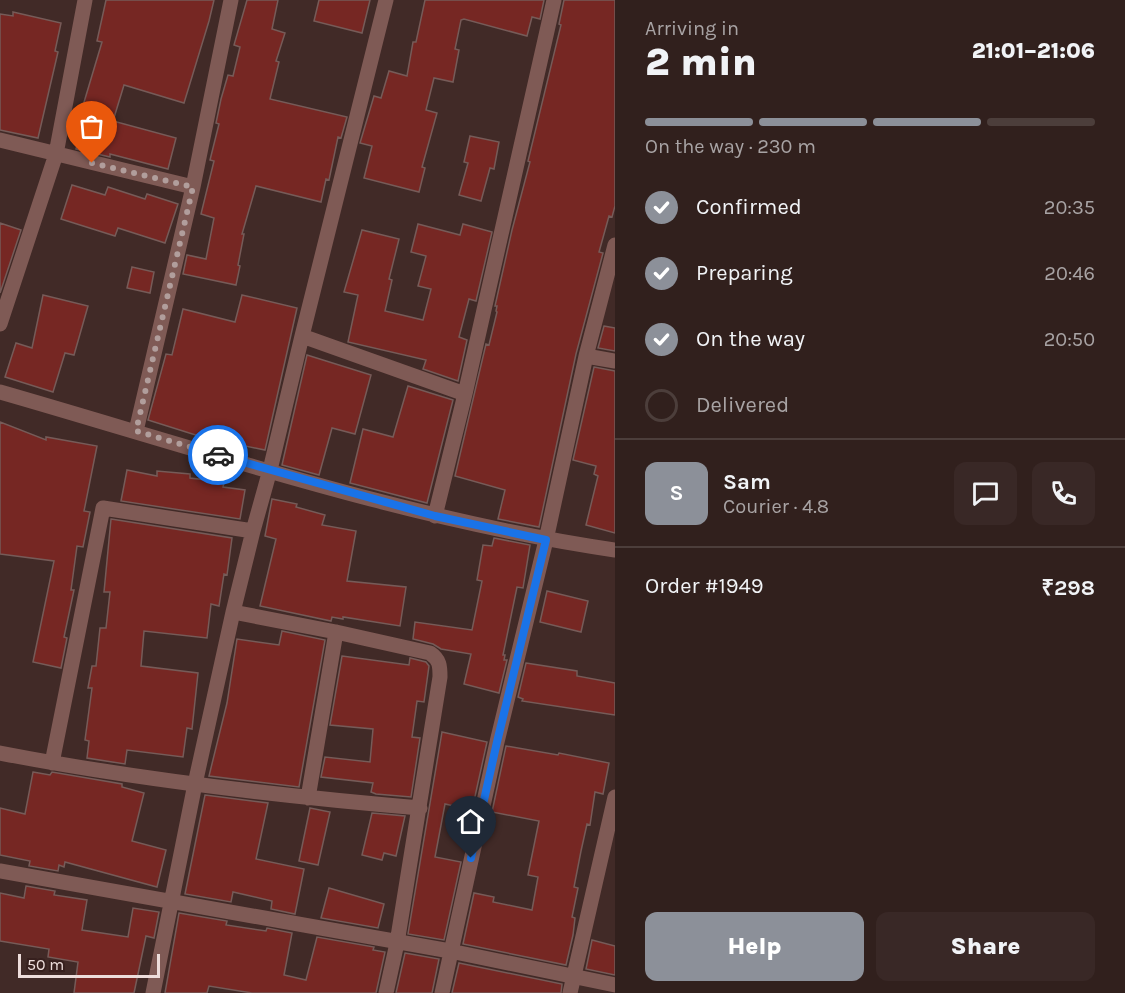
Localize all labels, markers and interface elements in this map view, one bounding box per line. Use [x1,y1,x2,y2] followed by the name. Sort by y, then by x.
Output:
[645,17,739,40] text: Arriving in
[972,38,1095,64] text: 21:01–21:06
[645,39,757,85] text: 2 min
[66,101,117,163] pin
[75,110,108,143] icon: bag
[645,135,816,158] text: On the way · 230 m
[645,191,678,224] icon: check
[696,194,802,220] text: Confirmed
[1044,196,1095,219] text: 20:35
[645,257,678,290] icon: check
[696,260,793,286] text: Preparing
[1044,262,1095,285] text: 20:46
[645,323,678,356] icon: check
[696,326,805,352] text: On the way
[1044,328,1095,351] text: 20:50
[696,392,789,418] text: Delivered
[188,425,248,485] courier
[202,439,235,472] icon: car
[954,462,1017,525] button: chat
[1032,462,1095,525] button: phone
[723,469,771,495] text: Sam
[669,480,684,506] text: S
[723,495,829,518] text: Courier · 4.8
[645,573,764,599] text: Order #1949
[1041,575,1095,601] text: ₹298
[445,796,496,858] pin
[454,805,487,838] icon: home
[645,912,864,981] button: Help
[876,912,1095,981] button: Share
[18,951,160,978] scale bar
[27,955,64,974] text: 50 m

